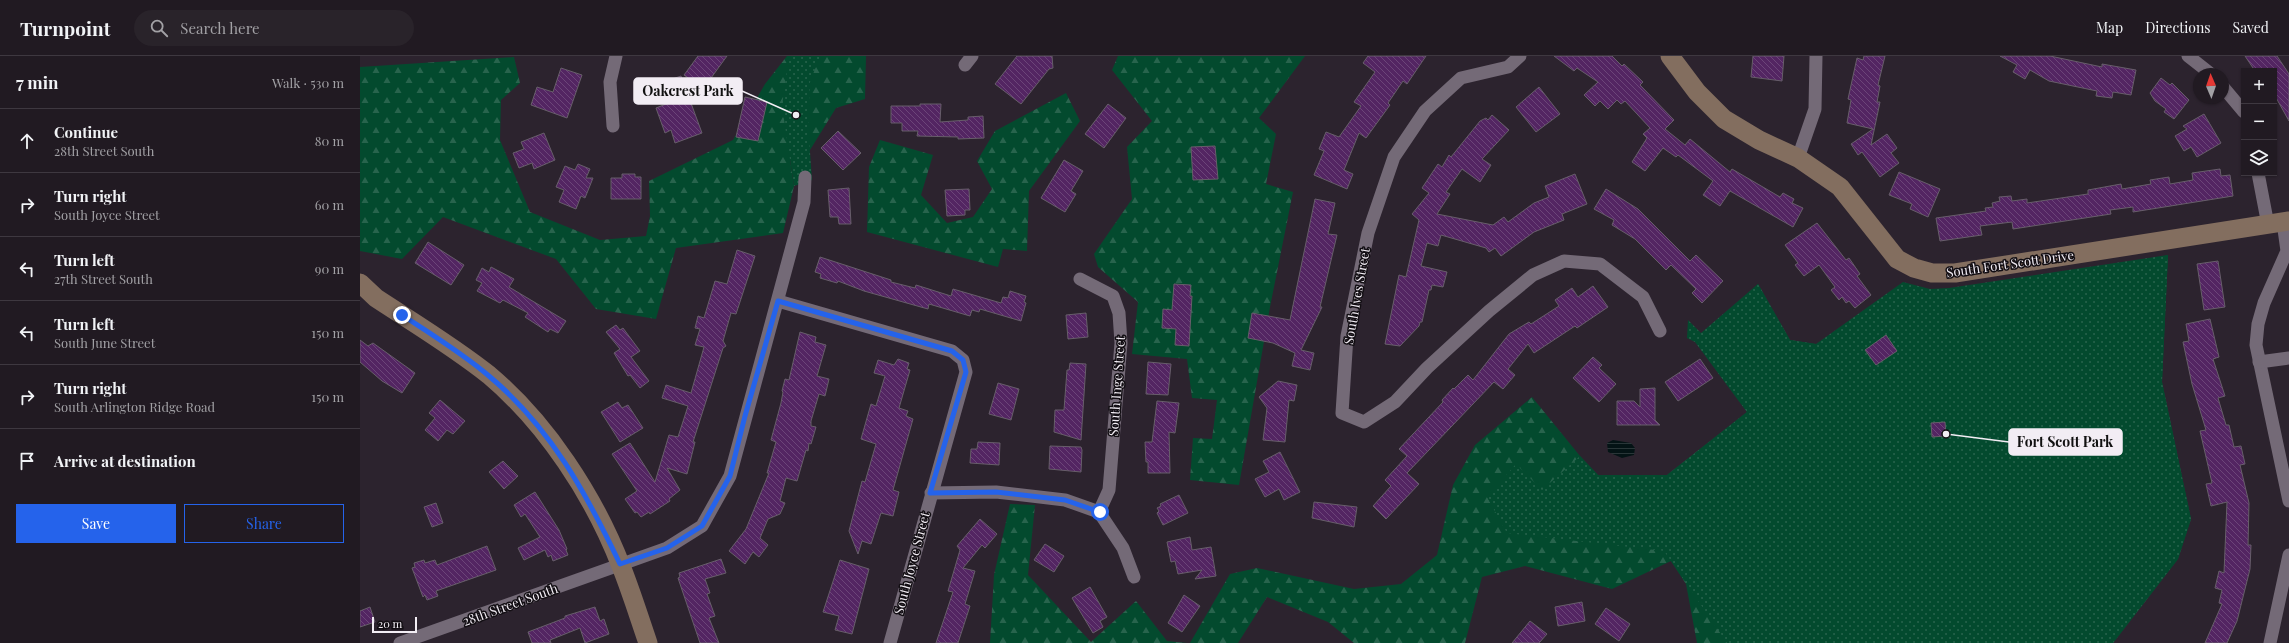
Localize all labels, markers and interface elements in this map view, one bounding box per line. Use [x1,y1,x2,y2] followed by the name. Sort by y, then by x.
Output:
[134,10,414,46] search box
[20,15,110,41] text: Turnpoint
[148,17,170,39] icon: search
[180,18,260,38] text: Search here
[2096,18,2123,37] text: Map
[2145,18,2211,37] text: Directions
[2233,18,2269,37] text: Saved
[2193,68,2229,104] north arrow
[2241,68,2277,176] map controls
[2241,68,2277,104] button: +
[16,71,59,93] text: 7 min
[272,74,344,91] text: Walk · 530 m
[634,78,742,104] callout: Oakcrest Park
[642,81,735,100] text: Oakcrest Park
[2241,104,2277,140] button: −
[54,122,118,142] text: Continue
[16,130,38,152] icon: ahead
[315,132,344,149] text: 80 m
[2241,140,2277,176] button: layers
[54,142,154,159] text: 28th Street South
[54,186,127,206] text: Turn right
[16,194,38,216] icon: right
[315,196,344,213] text: 60 m
[54,206,160,223] text: South Joyce Street
[1339,246,1373,346] street label: South Ives Street
[1945,246,2075,280] street label: South Fort Scott Drive
[54,250,115,270] text: Turn left
[16,258,38,280] icon: left
[315,260,344,277] text: 90 m
[54,270,153,287] text: 27th Street South
[393,306,411,324] route end
[54,314,115,334] text: Turn left
[16,322,38,344] icon: left
[311,324,344,341] text: 150 m
[54,334,155,351] text: South June Street
[1104,335,1128,437] street label: South Inge Street
[54,378,127,398] text: Turn right
[16,386,38,408] icon: right
[311,388,344,405] text: 150 m
[54,398,215,415] text: South Arlington Ridge Road
[2009,429,2122,455] callout: Fort Scott Park
[2017,432,2114,451] text: Fort Scott Park
[16,450,38,472] icon: arrive
[54,451,196,471] text: Arrive at destination
[1091,503,1109,521] route start
[16,504,176,543] button: Save
[184,504,344,543] button: Share
[889,509,933,616] street label: South Joyce Street
[460,579,560,629] street label: 28th Street South
[372,615,417,634] scale bar
[378,616,402,631] text: 20 m

